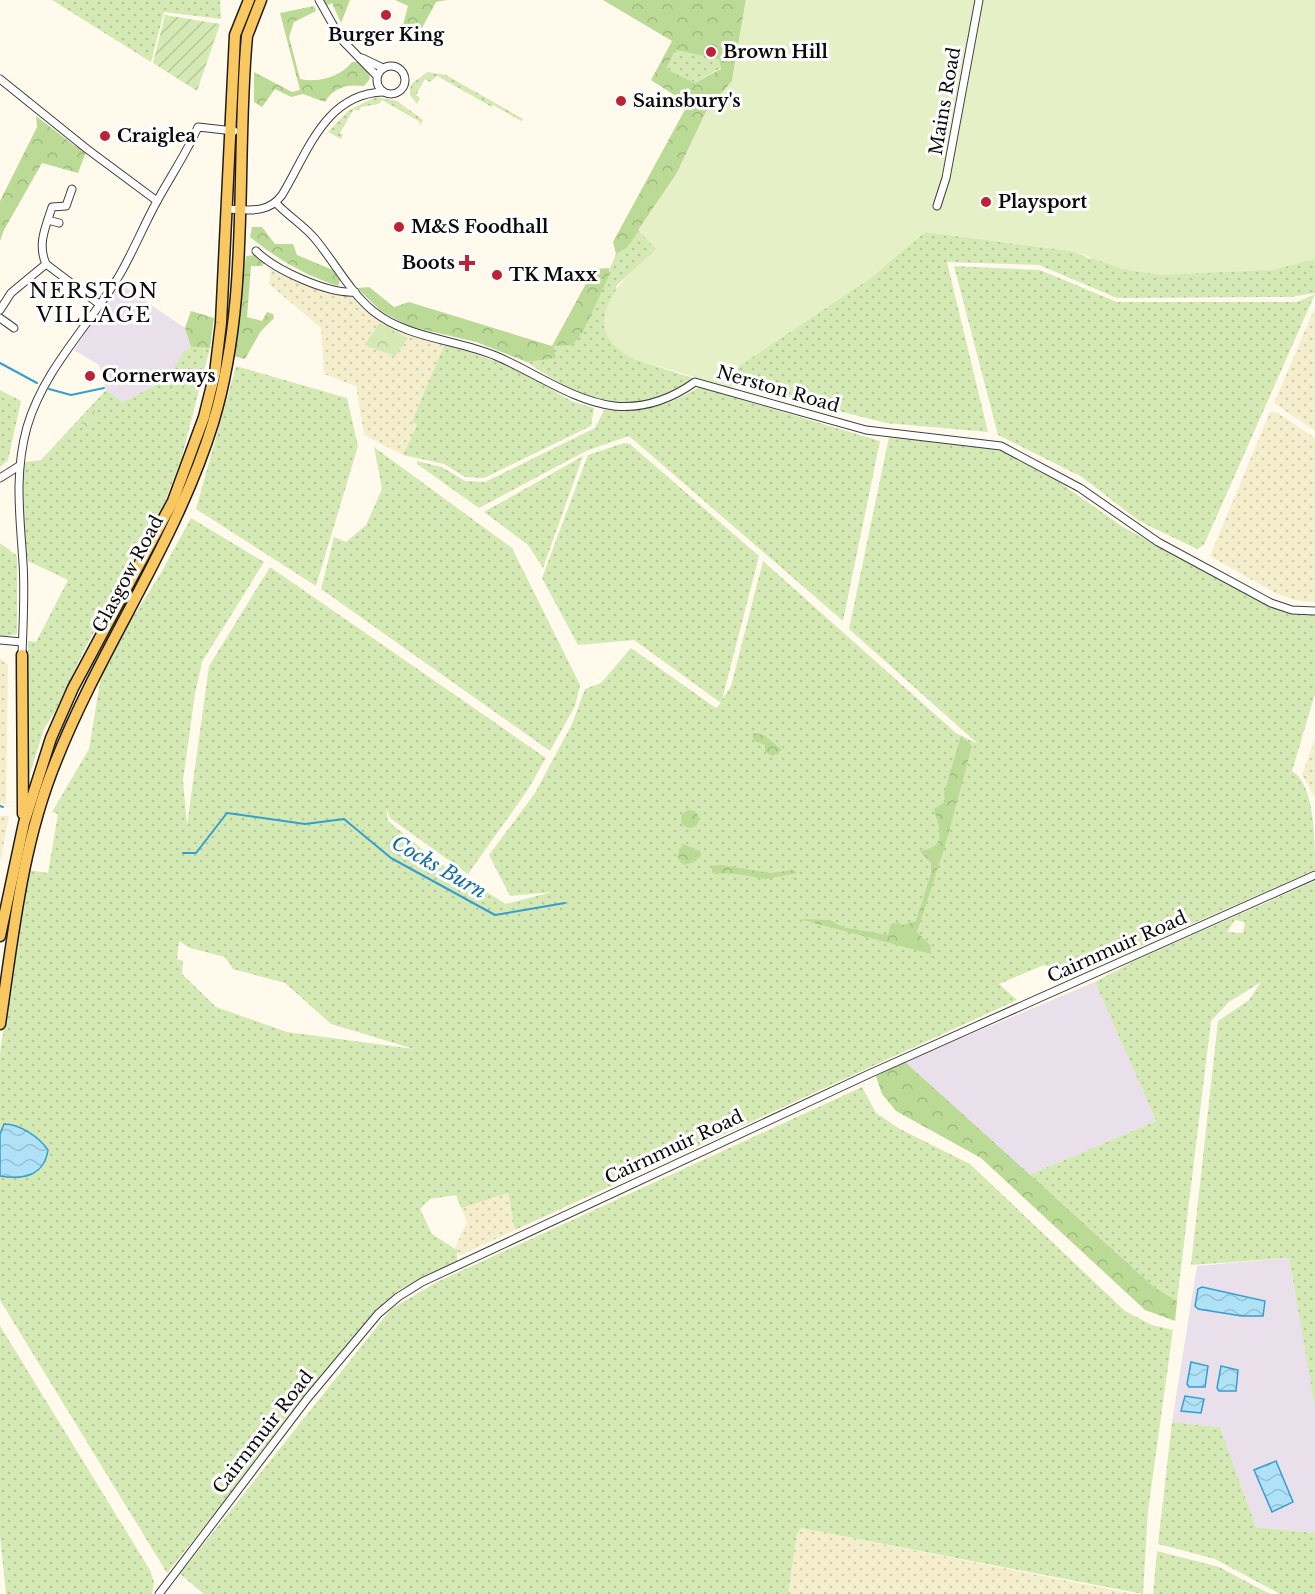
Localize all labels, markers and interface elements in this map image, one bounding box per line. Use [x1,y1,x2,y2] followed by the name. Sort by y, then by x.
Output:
[379,8,393,22] marker: Burger King
[328,24,445,46] place label: Burger King
[723,41,829,63] place label: Brown Hill
[704,45,718,59] marker: Brown Hill
[925,45,965,157] street label: Mains Road
[633,90,741,112] place label: Sainsbury's
[614,94,628,108] marker: Sainsbury's
[117,125,197,147] place label: Craiglea
[98,129,112,143] marker: Craiglea
[998,191,1087,213] place label: Playsport
[979,195,993,209] marker: Playsport
[411,216,549,238] place label: M&S Foodhall
[392,220,406,234] marker: M&S Foodhall
[402,252,455,274] place label: Boots
[460,256,474,270] marker: Boots
[509,264,598,286] place label: TK Maxx
[490,268,504,282] marker: TK Maxx
[29,278,159,328] district label: NERSTON VILLAGE
[714,361,842,417] street label: Nerston Road
[102,365,216,387] place label: Cornerways
[83,369,97,383] marker: Cornerways
[88,512,168,636] street label: Glasgow Road
[387,830,491,904] water label: Cocks Burn
[1044,906,1190,988] street label: Cairnmuir Road
[601,1105,747,1189] street label: Cairnmuir Road
[208,1366,318,1498] street label: Cairnmuir Road

